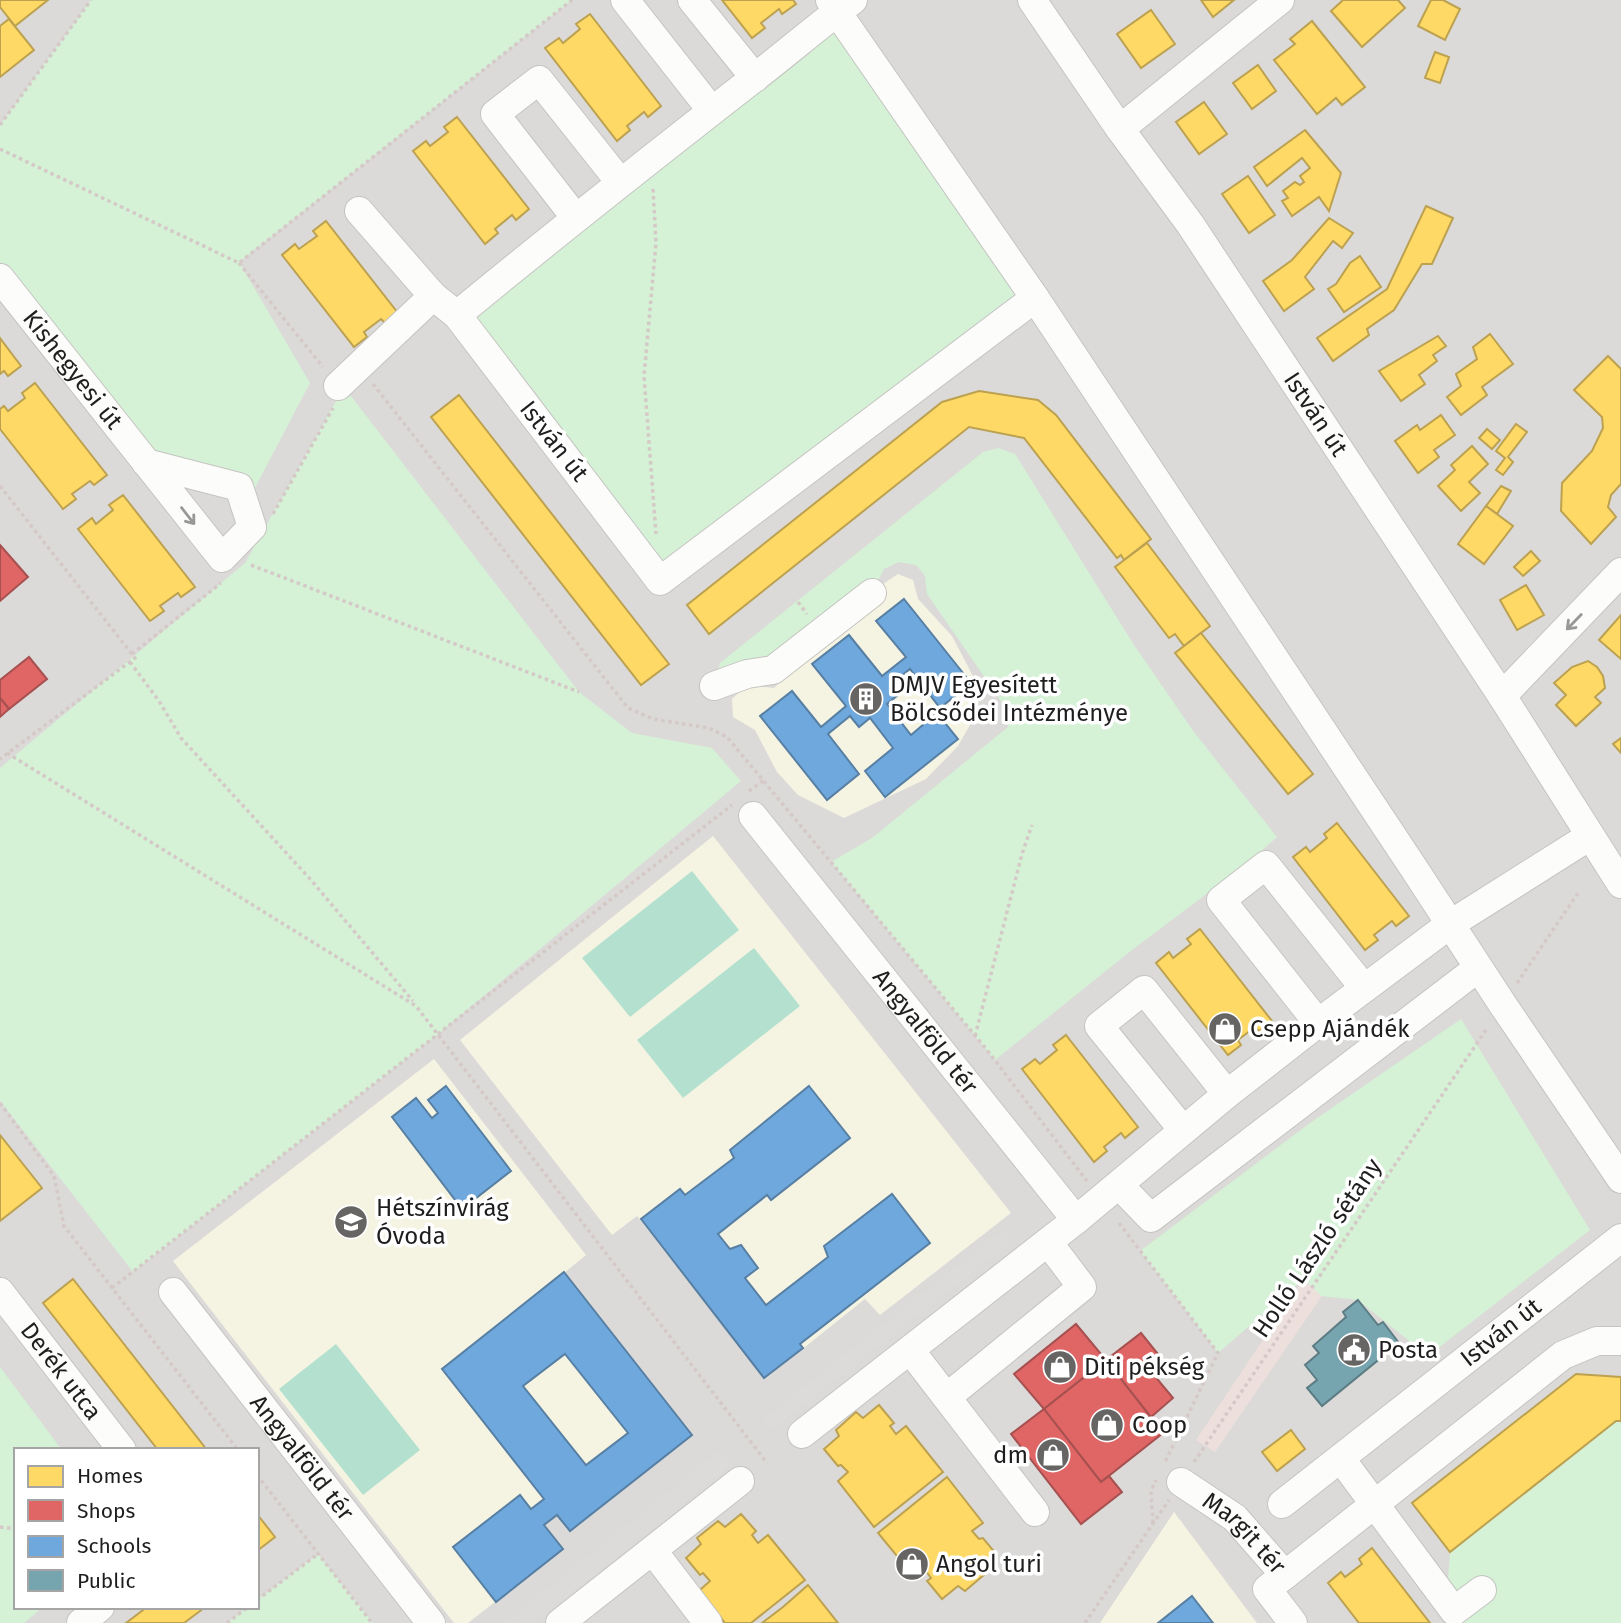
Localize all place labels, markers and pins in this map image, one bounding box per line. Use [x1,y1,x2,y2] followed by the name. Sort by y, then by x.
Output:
[890,671,1128,727] place label: DMJV Egyesített Bölcsődei Intézménye
[847,680,885,718] building icon: DMJV Egyesített Bölcsődei Intézménye
[1206,1010,1244,1048] shop icon: Csepp Ajándék
[1250,1015,1410,1043] place label: Csepp Ajándék
[376,1194,509,1250] place label: Hétszínvirág Óvoda
[332,1203,370,1241] school or university icon: Hétszínvirág Óvoda
[1335,1331,1373,1369] public building icon: Posta
[1378,1336,1438,1364] place label: Posta
[1041,1348,1079,1386] shop icon: Diti pékség
[1084,1353,1205,1381] place label: Diti pékség
[1088,1406,1126,1444] shop icon: Coop
[1132,1411,1187,1439] place label: Coop
[1034,1436,1072,1474] shop icon: dm
[993,1441,1028,1469] place label: dm
[893,1545,931,1583] shop icon: Angol turi
[936,1550,1042,1578] place label: Angol turi

